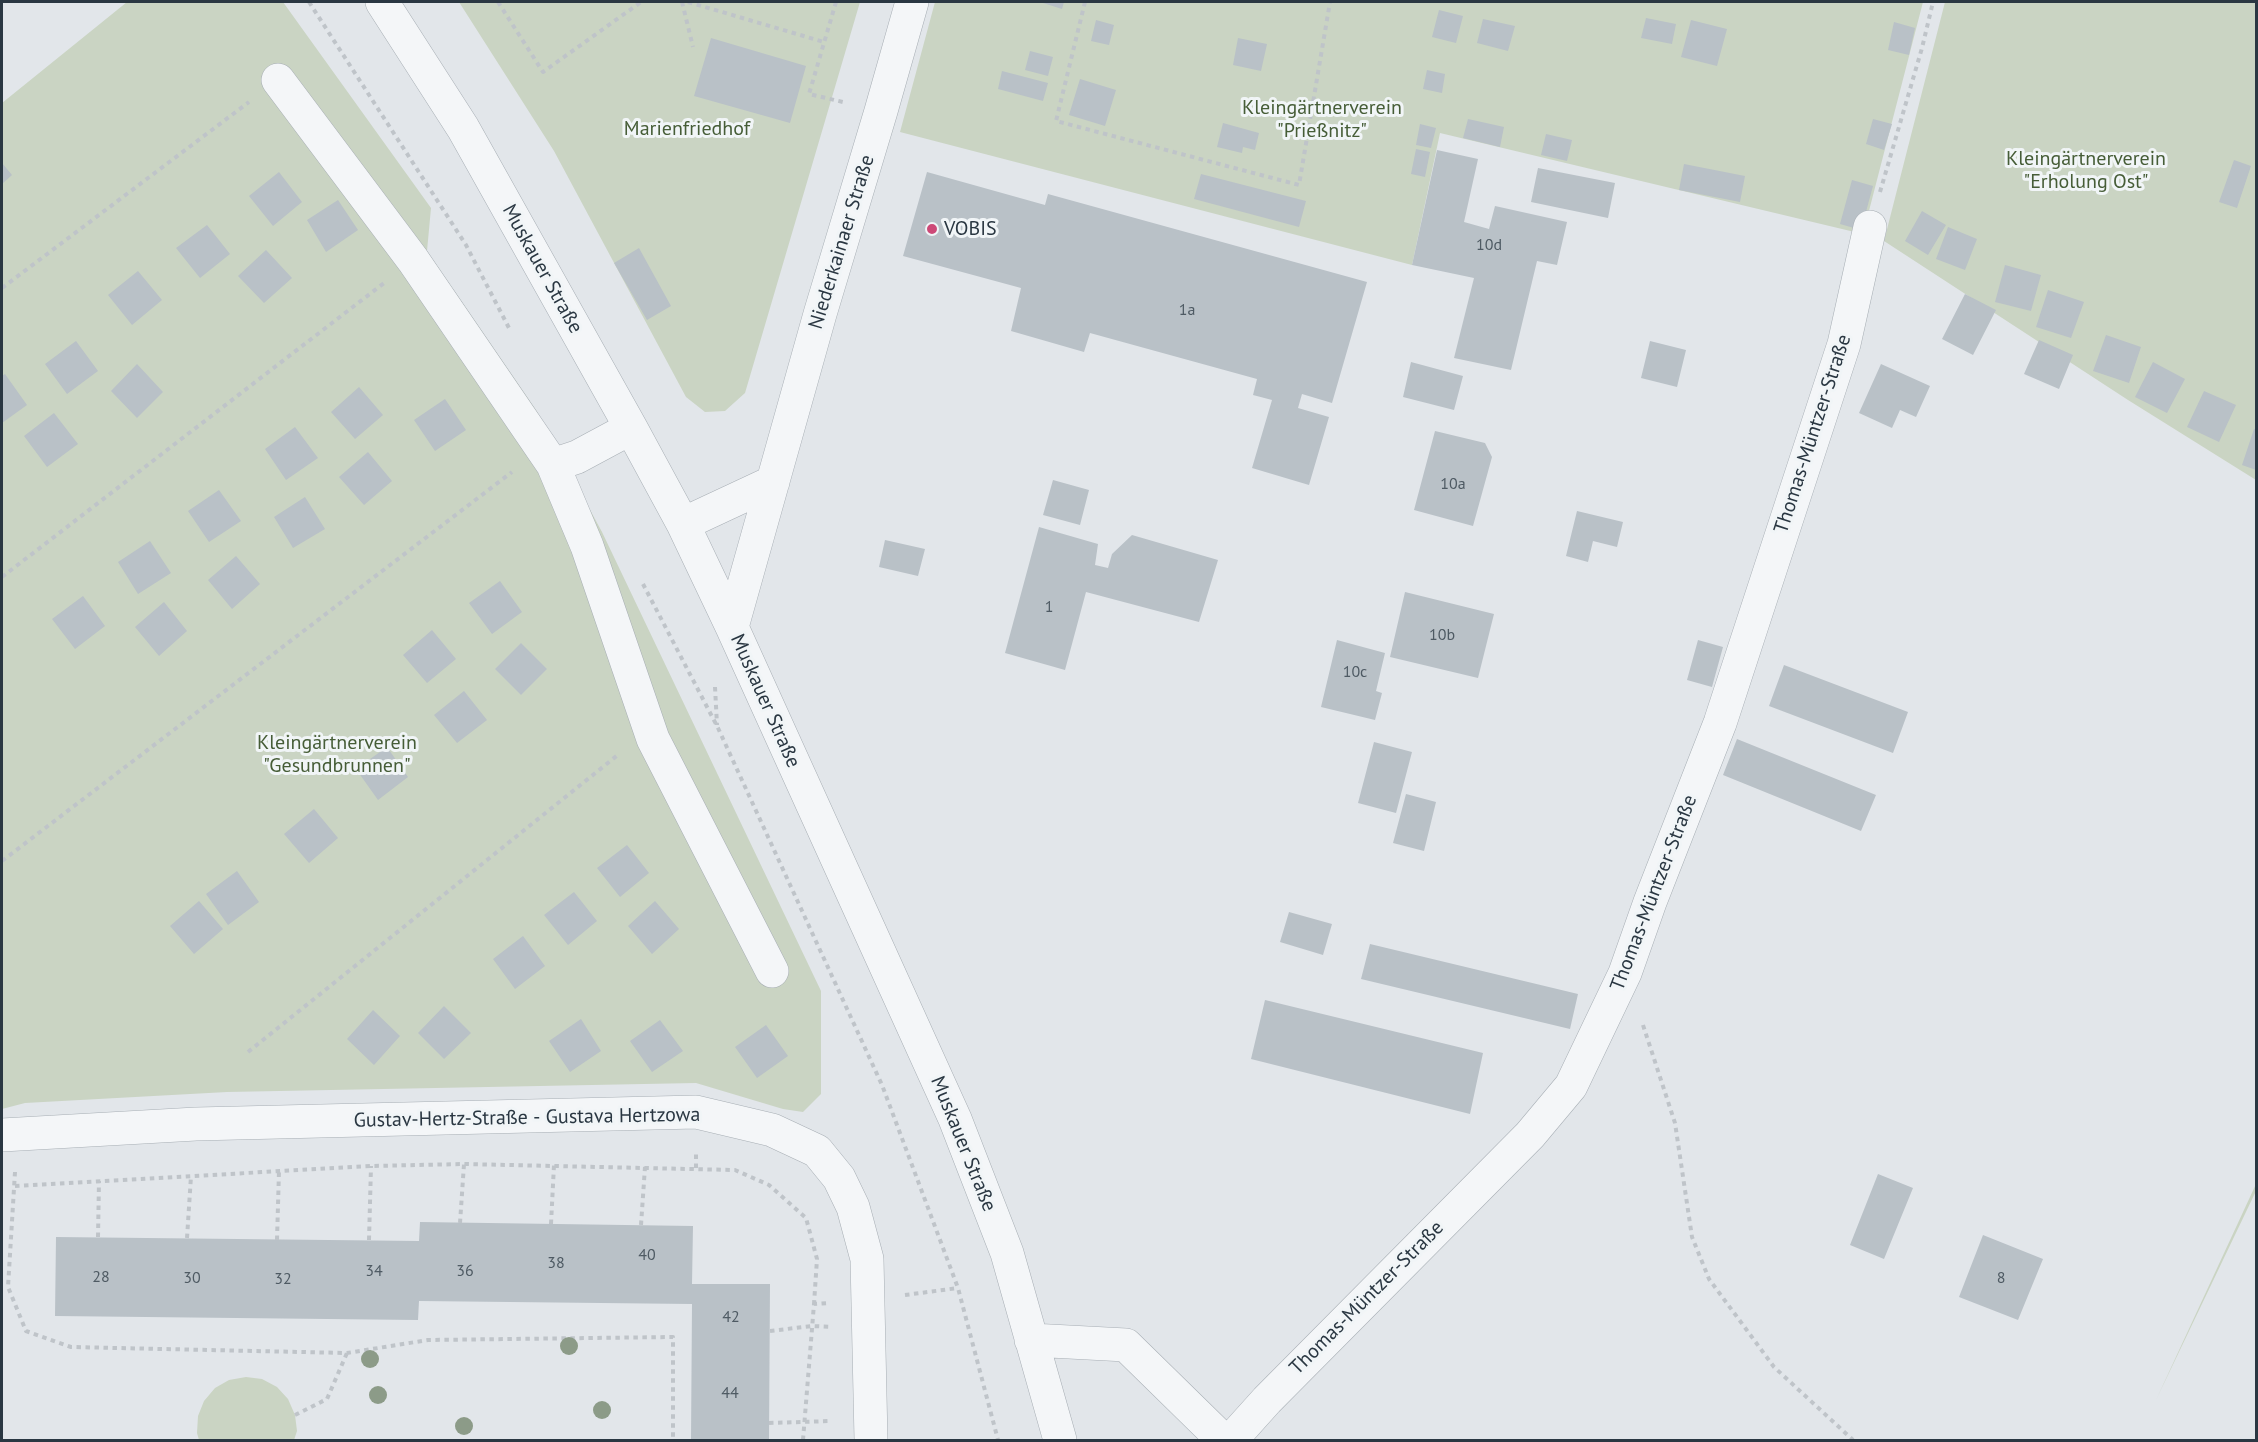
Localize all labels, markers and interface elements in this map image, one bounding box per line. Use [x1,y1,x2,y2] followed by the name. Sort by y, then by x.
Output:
[1242,96,1402,143] park label: Kleingärtnerverein "Prießnitz"
[624,117,750,141] park label: Marienfriedhof
[2006,147,2166,194] park label: Kleingärtnerverein "Erholung Ost"
[804,152,880,332] street label: Niederkainaer Straße
[497,200,587,338] street label: Muskauer Straße
[944,217,997,241] place label: VOBIS
[925,222,939,236] marker: VOBIS
[1476,235,1502,255] house number: 10d
[1179,300,1195,320] house number: 1a
[1769,331,1857,537] street label: Thomas-Müntzer-Straße
[1440,474,1466,494] house number: 10a
[1045,597,1053,617] house number: 1
[1429,625,1455,645] house number: 10b
[725,630,805,772] street label: Muskauer Straße
[1343,662,1367,682] house number: 10c
[257,731,417,778] park label: Kleingärtnerverein "Gesundbrunnen"
[1606,792,1702,994] street label: Thomas-Müntzer-Straße
[925,1073,1001,1215] street label: Muskauer Straße
[353,1103,701,1133] street label: Gustav-Hertz-Straße - Gustava Hertzowa
[1285,1216,1449,1380] street label: Thomas-Müntzer-Straße
[638,1245,656,1265] house number: 40
[547,1253,565,1273] house number: 38
[365,1261,383,1281] house number: 34
[456,1261,474,1281] house number: 36
[92,1267,110,1287] house number: 28
[183,1268,201,1288] house number: 30
[1997,1268,2005,1288] house number: 8
[274,1269,292,1289] house number: 32
[722,1307,740,1327] house number: 42
[721,1383,739,1403] house number: 44

